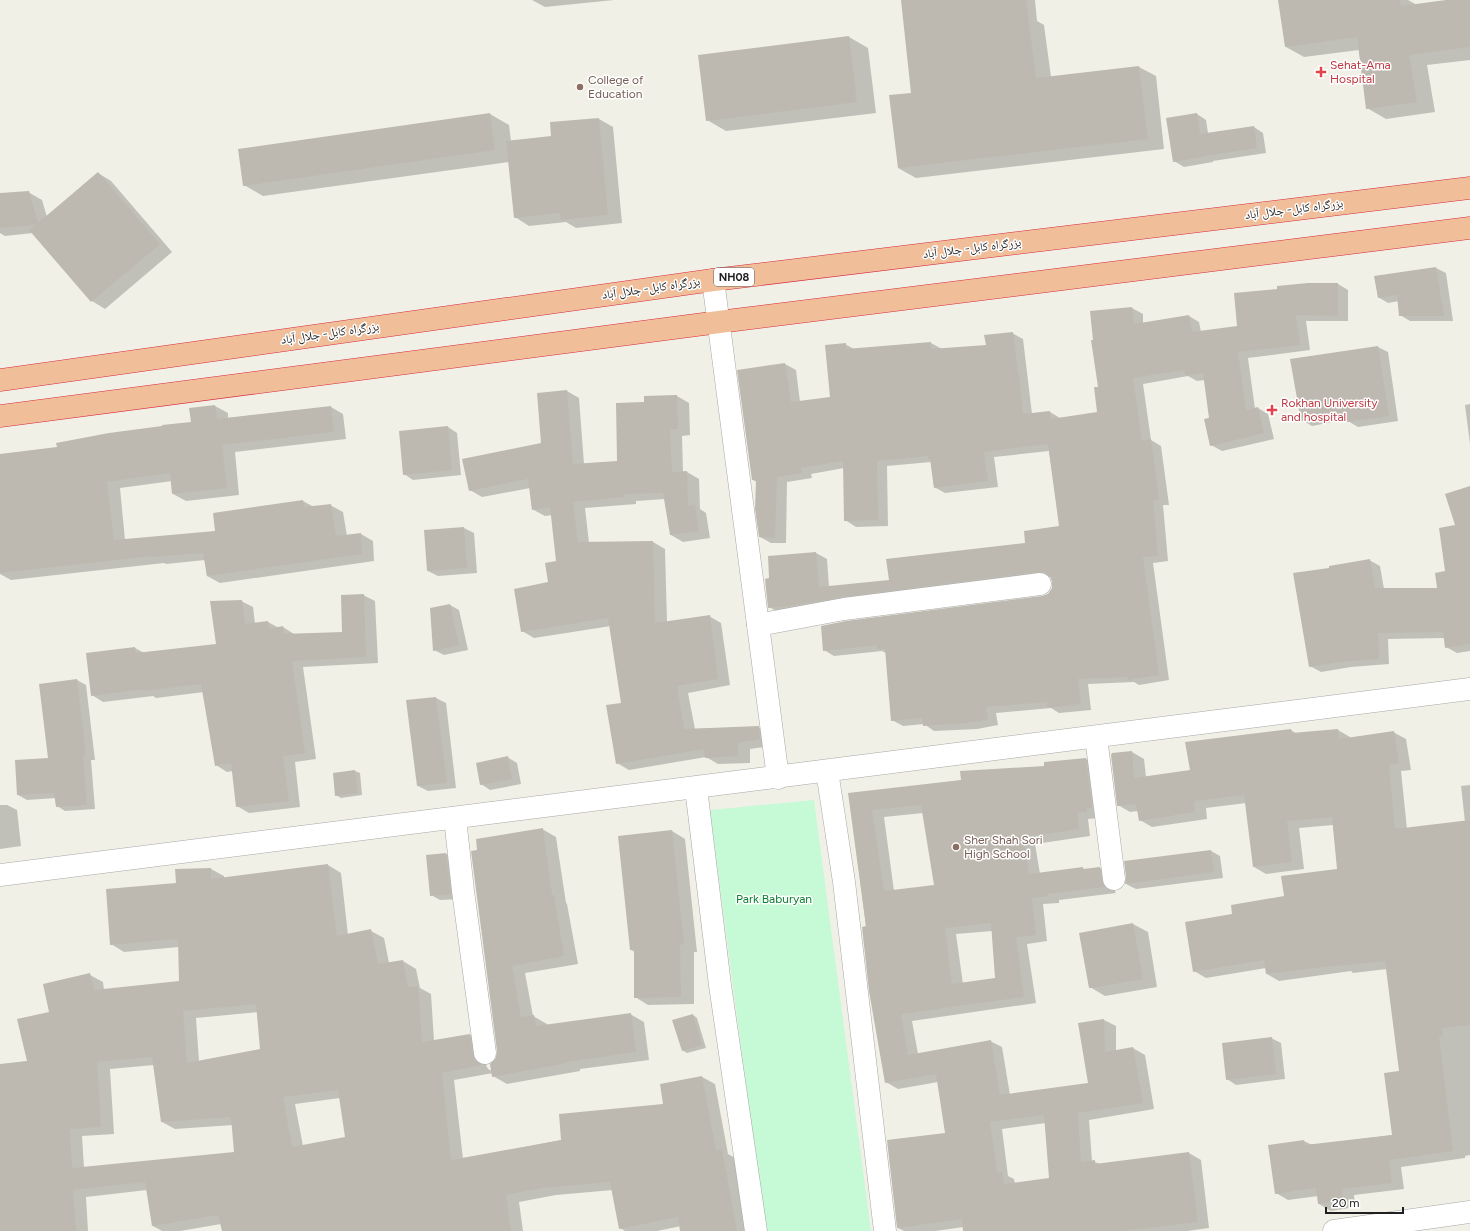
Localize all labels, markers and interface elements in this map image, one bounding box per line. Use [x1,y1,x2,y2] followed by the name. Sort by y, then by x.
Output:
[1330,58,1391,86] place label: Sehat-Ama Hospital
[1315,66,1327,78] marker: Sehat-Ama Hospital
[588,73,644,101] place label: College of Education
[575,82,585,92] marker: College of Education
[1244,196,1344,222] street label: بزرگراه کابل- جلال آباد
[922,235,1022,261] street label: بزرگراه کابل- جلال آباد
[714,268,754,286] road number: NH08
[601,274,701,302] street label: بزرگراه کابل- جلال آباد
[280,319,380,347] street label: بزرگراه کابل- جلال آباد
[1281,396,1378,424] place label: Rokhan University and hospital
[1266,404,1278,416] marker: Rokhan University and hospital
[964,833,1043,861] place label: Sher Shah Sori High School
[951,842,961,852] marker: Sher Shah Sori High School
[736,892,812,906] park label: Park Baburyan
[1326,1189,1403,1215] scale bar
[1332,1196,1360,1210] text: 20 m

